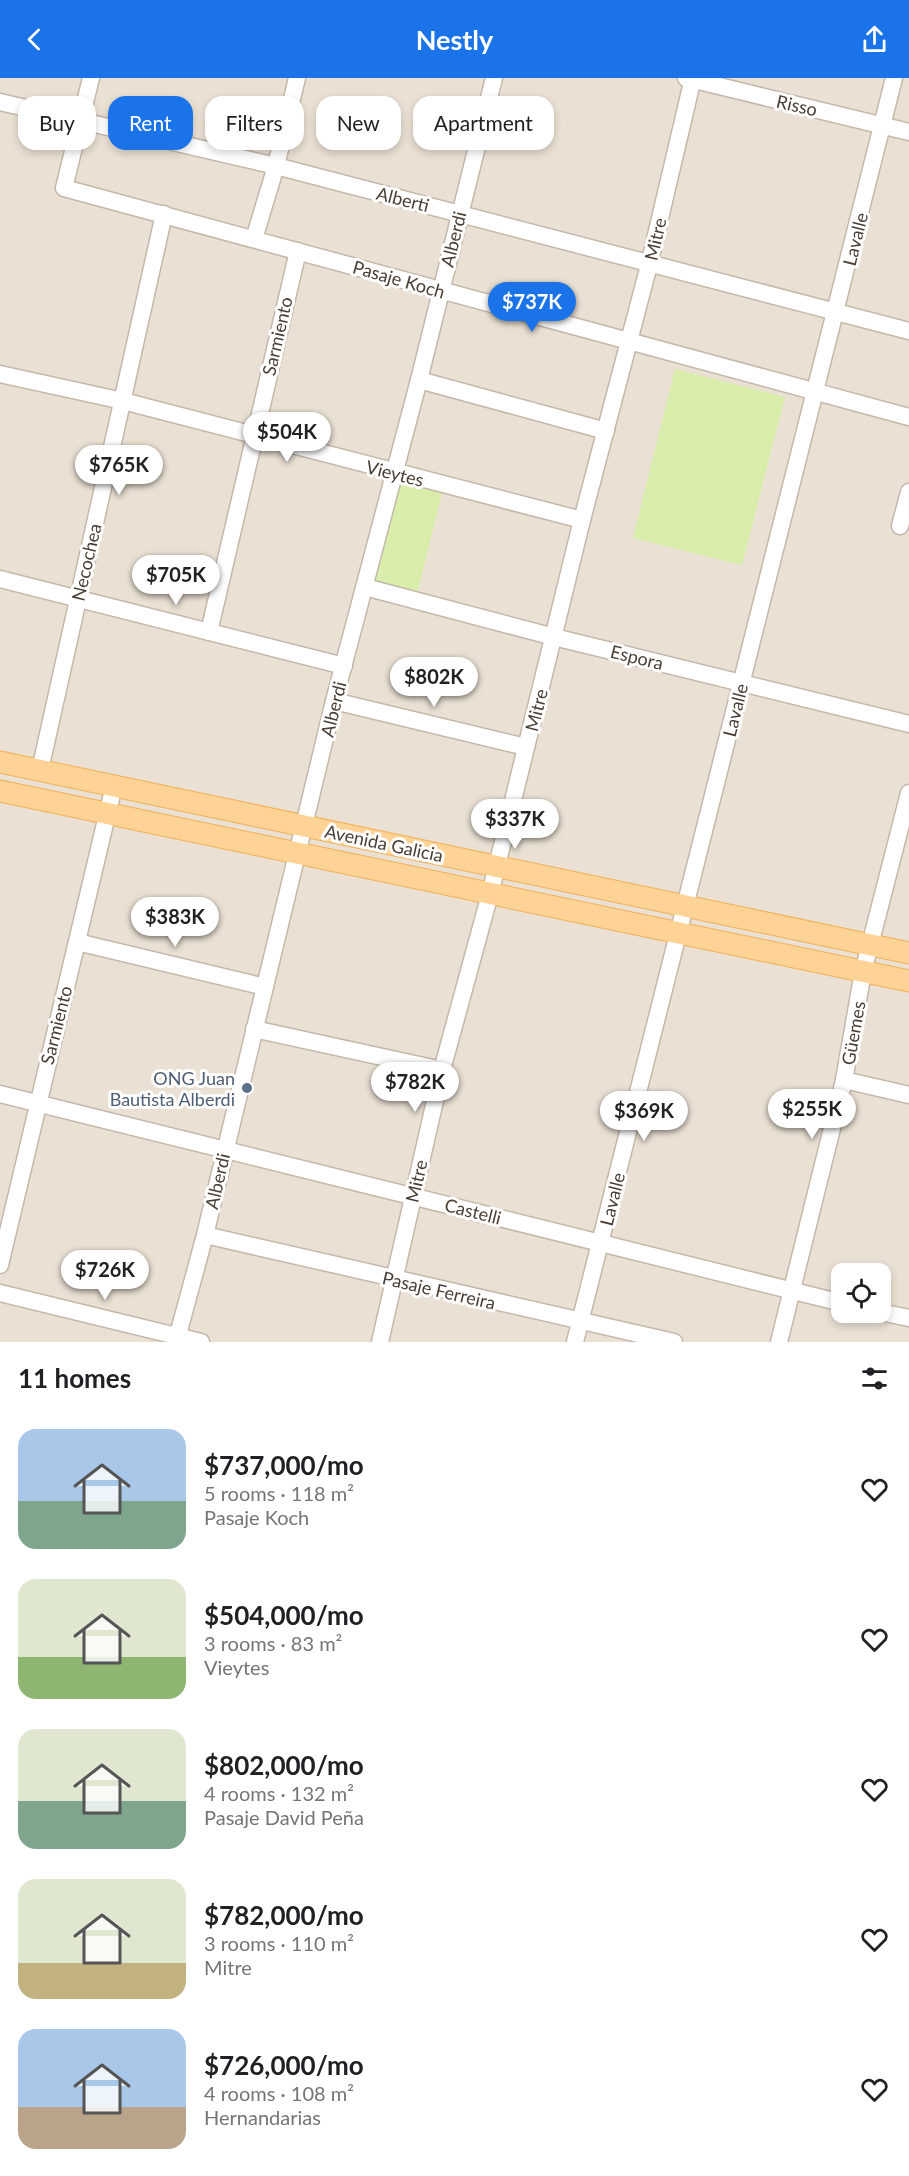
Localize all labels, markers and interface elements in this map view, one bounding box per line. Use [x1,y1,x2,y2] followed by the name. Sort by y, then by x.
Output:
[18,23,51,56] icon: back
[416,23,493,56] text: Nestly
[858,23,891,56] icon: share
[774,90,820,120] street label: Risso
[18,96,96,150] chip: Buy
[108,96,193,150] chip: Rent
[205,96,304,150] chip: Filters
[316,96,401,150] chip: New
[413,96,554,150] chip: Apartment
[374,182,432,216] street label: Alberti
[435,209,471,269] street label: Alberdi
[838,210,872,268] street label: Lavalle
[639,216,671,262] street label: Mitre
[350,255,448,303] street label: Pasaje Koch
[490,282,574,333] pin: $737K
[502,289,562,313] text: $737K
[257,294,297,378] street label: Sarmiento
[245,412,329,463] pin: $504K
[257,419,317,443] text: $504K
[77,445,161,496] pin: $765K
[89,452,149,476] text: $765K
[364,455,426,491] street label: Vieytes
[66,521,106,603] street label: Necochea
[134,555,218,606] pin: $705K
[146,562,206,586] text: $705K
[608,640,666,674] street label: Espora
[392,657,476,708] pin: $802K
[404,664,464,688] text: $802K
[315,679,351,739] street label: Alberdi
[718,681,752,739] street label: Lavalle
[520,686,552,734] street label: Mitre
[473,799,557,850] pin: $337K
[485,806,545,830] text: $337K
[323,820,445,866] street label: Avenida Galicia
[133,897,217,948] pin: $383K
[145,904,205,928] text: $383K
[36,983,76,1067] street label: Sarmiento
[837,999,869,1067] street label: Güemes
[373,1062,457,1113] pin: $782K
[110,1067,235,1110] place label: ONG Juan Bautista Alberdi
[385,1069,445,1093] text: $782K
[240,1081,254,1095] marker: ONG Juan Bautista Alberdi
[770,1089,854,1140] pin: $255K
[602,1091,686,1142] pin: $369K
[782,1096,842,1120] text: $255K
[614,1098,674,1122] text: $369K
[200,1151,234,1211] street label: Alberdi
[400,1158,432,1204] street label: Mitre
[595,1170,629,1228] street label: Lavalle
[442,1193,504,1229] street label: Castelli
[63,1250,147,1301] pin: $726K
[75,1257,135,1281] text: $726K
[831,1263,891,1323] map controls
[831,1263,891,1323] button: locate
[380,1266,498,1314] street label: Pasaje Ferreira
[18,1362,131,1394] text: 11 homes
[858,1362,891,1395] icon: filters
[204,1449,364,1481] text: $737,000/mo
[66,1453,138,1525] icon: home
[858,1473,891,1506] icon: heart
[204,1481,354,1505] text: 5 rooms · 118 m²
[204,1505,309,1529] text: Pasaje Koch
[204,1599,364,1631] text: $504,000/mo
[66,1603,138,1675] icon: home
[858,1623,891,1656] icon: heart
[204,1631,342,1655] text: 3 rooms · 83 m²
[204,1655,269,1679] text: Vieytes
[204,1749,364,1781] text: $802,000/mo
[66,1753,138,1825] icon: home
[858,1773,891,1806] icon: heart
[204,1781,354,1805] text: 4 rooms · 132 m²
[204,1805,364,1829] text: Pasaje David Peña
[204,1899,364,1931] text: $782,000/mo
[66,1903,138,1975] icon: home
[858,1923,891,1956] icon: heart
[204,1931,354,1955] text: 3 rooms · 110 m²
[204,1955,252,1979] text: Mitre
[204,2049,364,2081] text: $726,000/mo
[66,2053,138,2125] icon: home
[858,2073,891,2106] icon: heart
[204,2081,354,2105] text: 4 rooms · 108 m²
[204,2105,321,2129] text: Hernandarias

